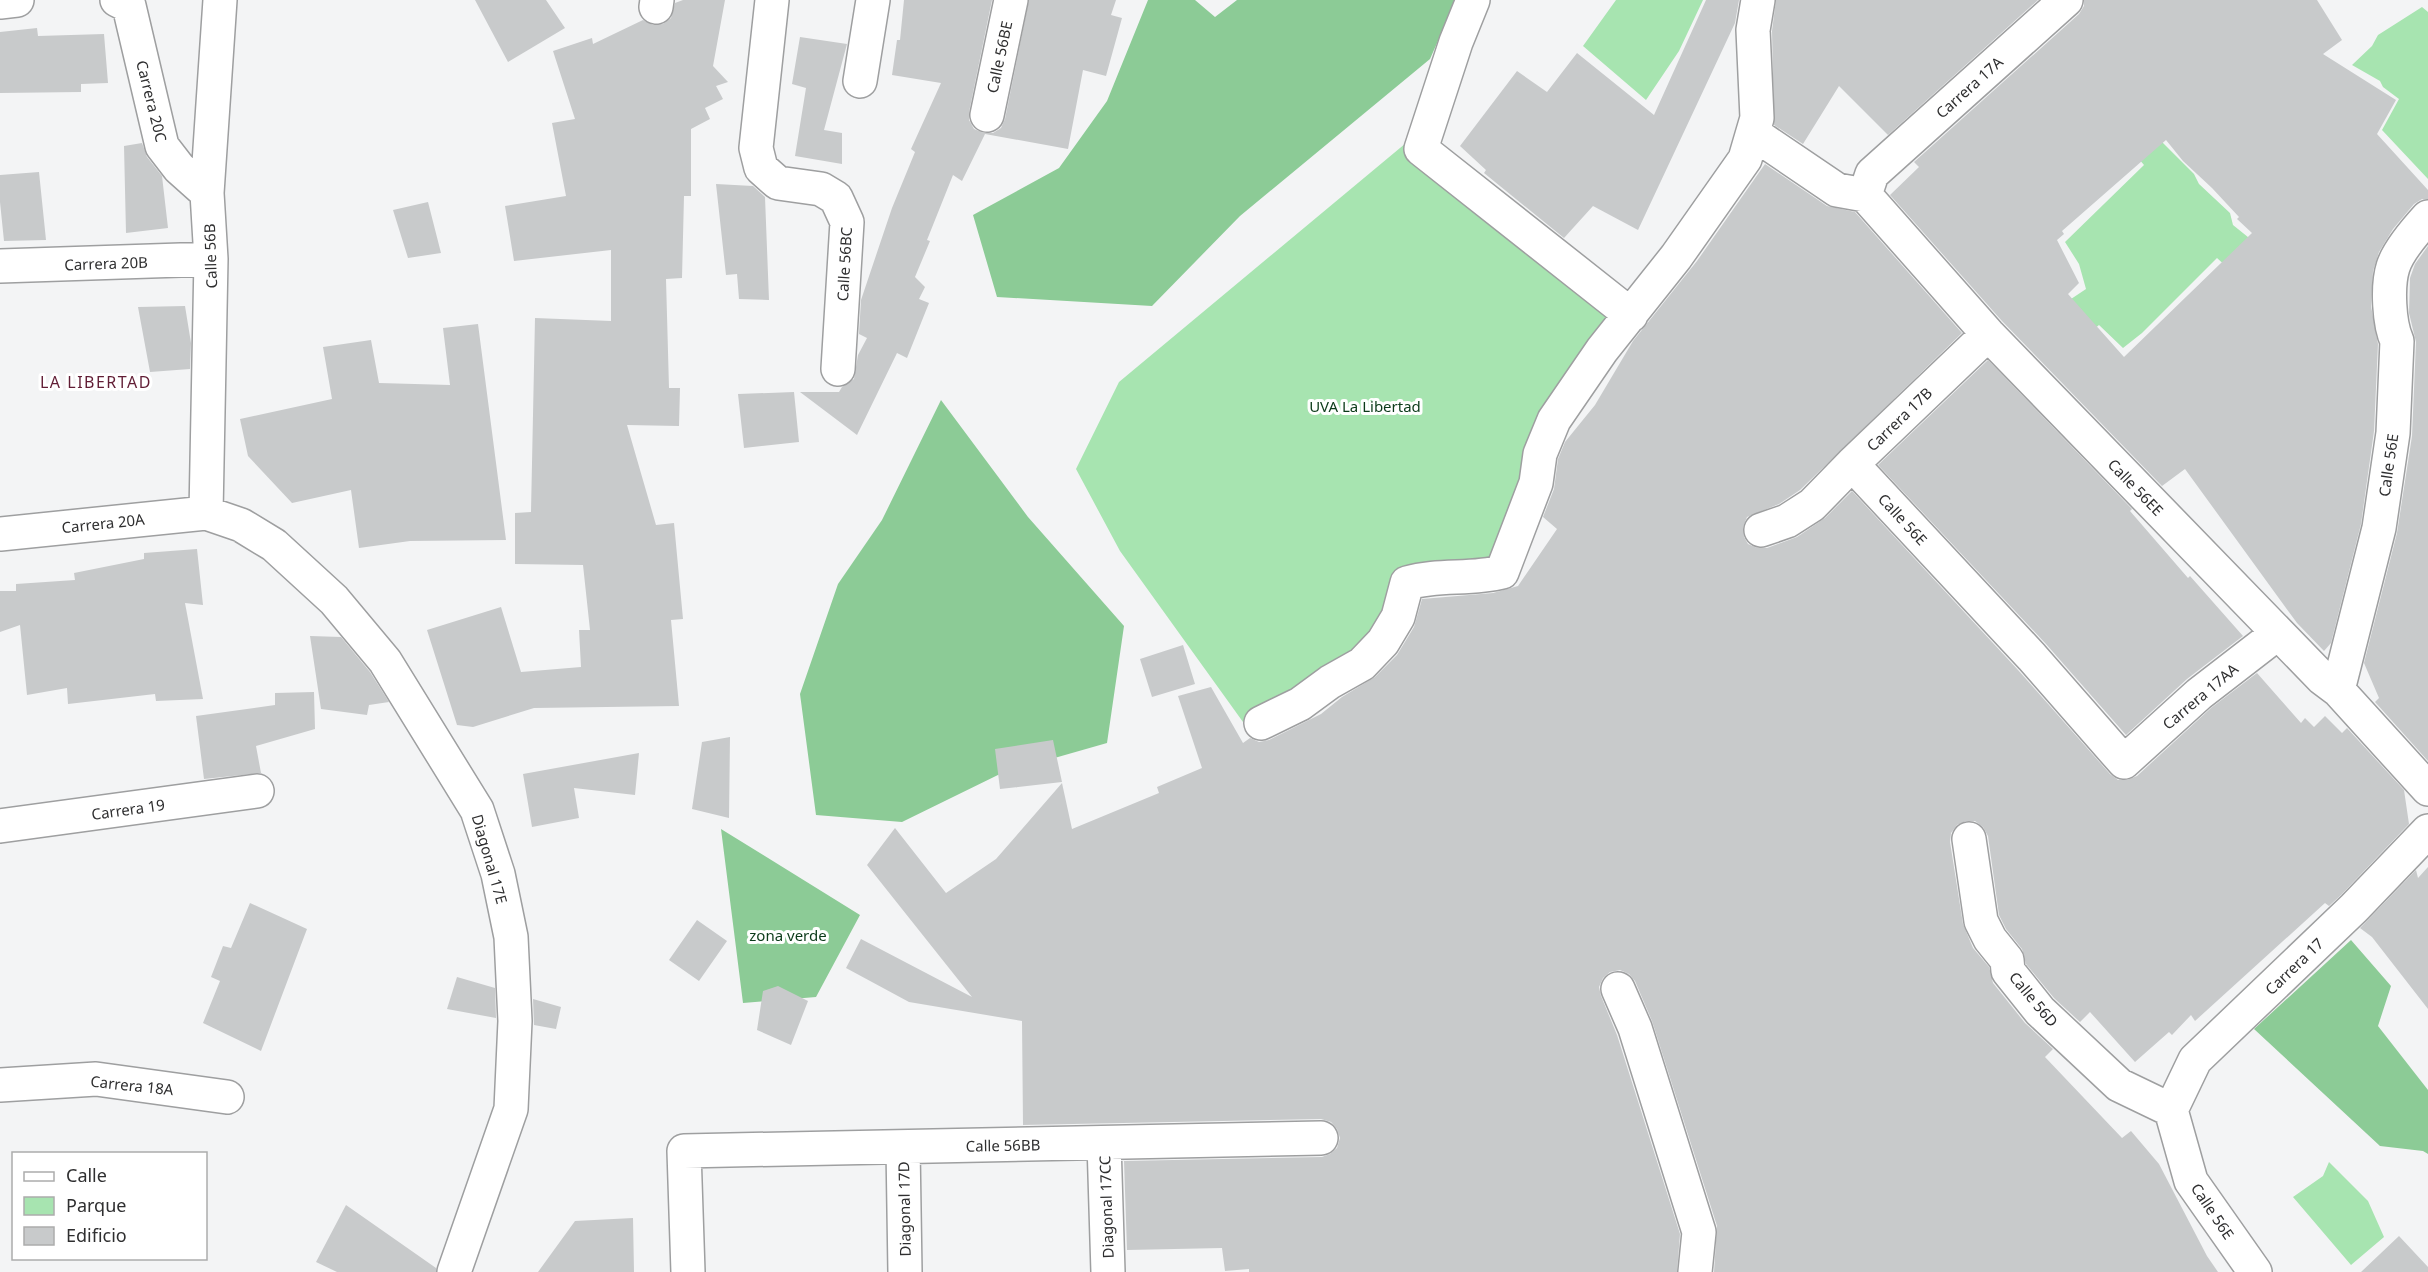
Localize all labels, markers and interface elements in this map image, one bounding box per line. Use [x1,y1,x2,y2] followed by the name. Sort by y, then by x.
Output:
[982,19,1016,95] street label: Calle 56BE
[1931,51,2007,122] street label: Carrera 17A
[132,58,172,144] street label: Carrera 20C
[199,223,221,289] street label: Calle 56B
[832,226,856,302] street label: Calle 56BC
[64,252,148,274] street label: Carrera 20B
[40,371,152,393] district label: LA LIBERTAD
[1862,383,1936,455] street label: Carrera 17B
[1309,396,1421,416] park label: UVA La Libertad
[2374,432,2402,498] street label: Calle 56E
[2104,454,2168,520] street label: Calle 56EE
[1874,489,1932,549] street label: Calle 56E
[60,509,146,537] street label: Carrera 20A
[2158,658,2242,734] street label: Carrera 17AA
[90,794,166,824] street label: Carrera 19
[468,812,512,906] street label: Diagonal 17E
[749,925,827,945] park label: zona verde
[2260,933,2328,999] street label: Carrera 17
[2005,967,2063,1031] street label: Calle 56D
[89,1071,175,1099] street label: Carrera 18A
[966,1134,1040,1156] street label: Calle 56BB
[12,1152,207,1260] legend
[1094,1155,1118,1259] street label: Diagonal 17CC
[893,1161,915,1257] street label: Diagonal 17D
[66,1163,107,1187] text: Calle
[2187,1179,2239,1243] street label: Calle 56E
[66,1193,126,1217] text: Parque
[66,1223,127,1247] text: Edificio

